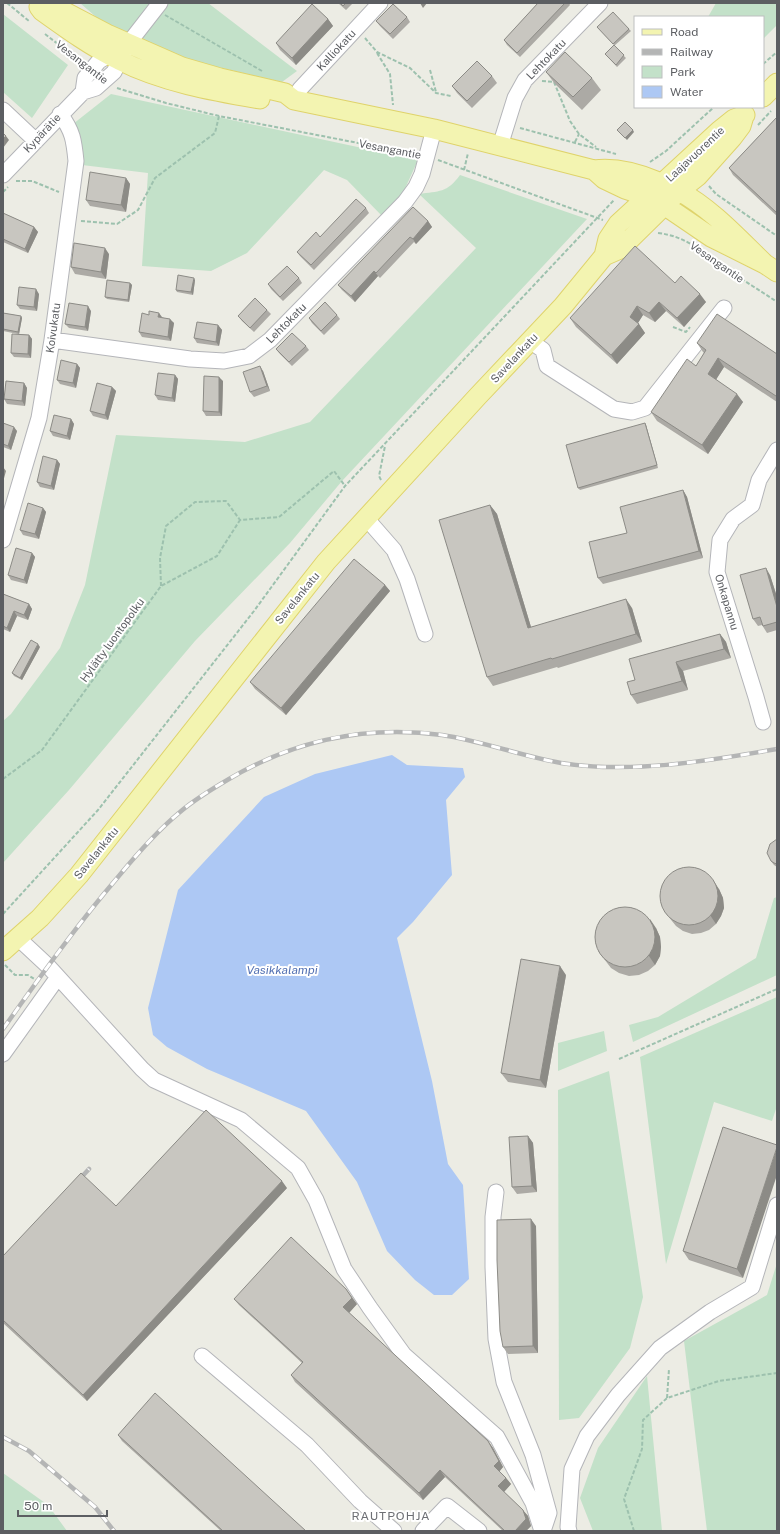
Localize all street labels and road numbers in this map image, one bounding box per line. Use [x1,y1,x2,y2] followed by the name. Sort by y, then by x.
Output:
[314,27,358,73] street label: Kalliokatu
[524,36,568,82] street label: Lehtokatu
[53,38,111,86] street label: Vesangantie
[21,111,63,155] street label: Kypärätie
[663,124,727,184] street label: Laajavuorentie
[358,137,422,161] street label: Vesangantie
[688,239,746,285] street label: Vesangantie
[264,301,308,345] street label: Lehtokatu
[44,302,62,354] street label: Koivukatu
[488,331,540,385] street label: Savelankatu
[272,570,322,626] street label: Savelankatu
[713,572,741,632] street label: Onkapannu
[78,596,146,684] street label: Hylätty luontopolku
[71,825,121,881] street label: Savelankatu

